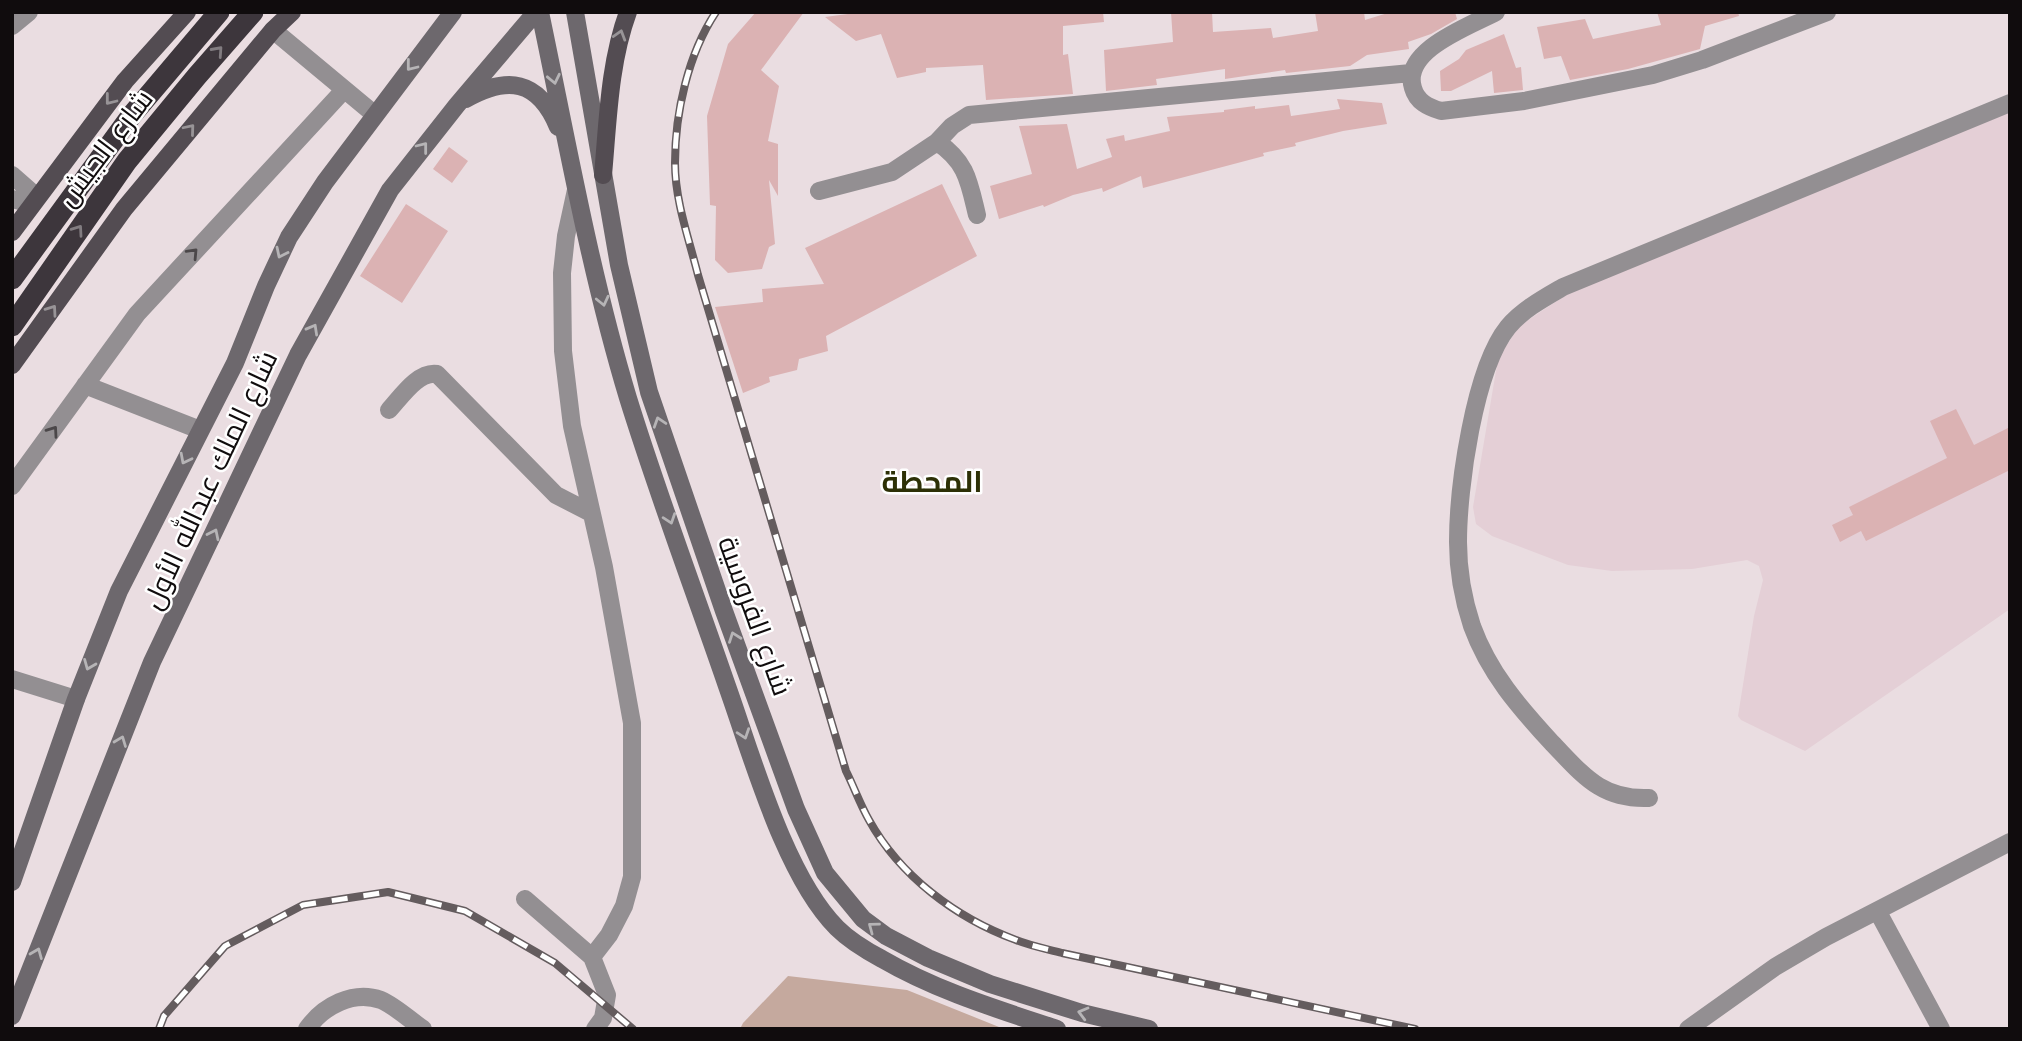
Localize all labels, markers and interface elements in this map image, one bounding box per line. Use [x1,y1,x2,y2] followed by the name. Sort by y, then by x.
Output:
[612,29,627,41] one-way arrow
[210,46,222,59] one-way arrow
[407,59,420,71] one-way arrow
[545,73,560,85] one-way arrow
[47,81,163,215] street label: شارع الجيش
[105,93,118,105] one-way arrow
[182,125,194,138] one-way arrow
[415,143,428,155] one-way arrow
[70,225,82,238] one-way arrow
[276,246,290,258] one-way arrow
[185,248,198,261] one-way arrow
[595,295,609,307] one-way arrow
[44,305,56,318] one-way arrow
[304,324,318,336] one-way arrow
[132,344,288,616] street label: شارع الملك عبدالله الأول
[653,417,667,429] one-way arrow
[45,426,57,439] one-way arrow
[180,452,194,464] one-way arrow
[881,460,983,503] district label: المحطة
[662,512,676,524] one-way arrow
[205,529,219,541] one-way arrow
[707,531,803,701] street label: شارع الفروسية
[728,632,742,644] one-way arrow
[84,658,98,670] one-way arrow
[736,727,750,739] one-way arrow
[112,736,126,748] one-way arrow
[868,922,881,935] one-way arrow
[29,948,43,960] one-way arrow
[1077,1006,1089,1021] one-way arrow

